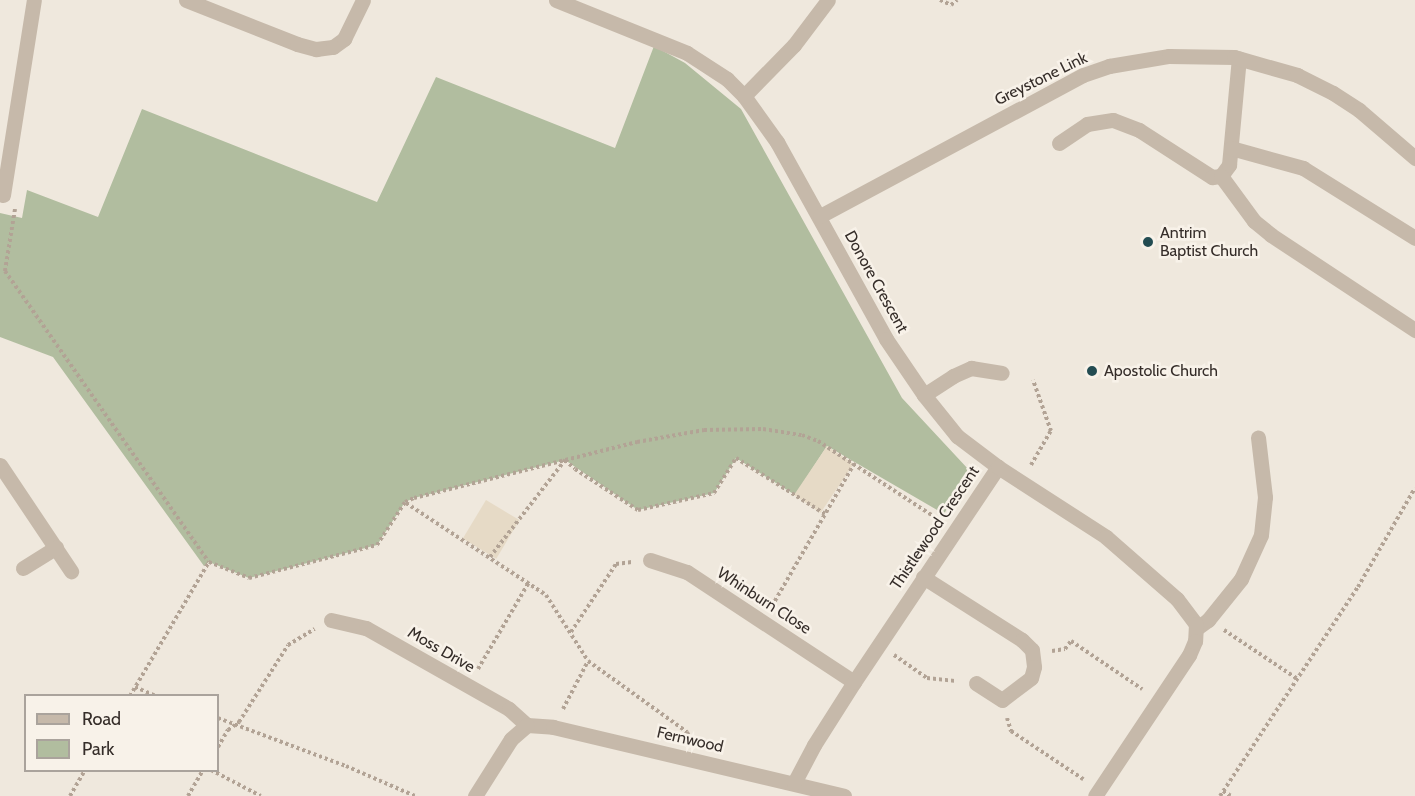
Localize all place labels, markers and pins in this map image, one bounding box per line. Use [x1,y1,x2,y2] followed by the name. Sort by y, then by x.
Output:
[1160,223,1258,261] place label: Antrim Baptist Church
[1141,235,1155,249] marker: Antrim Baptist Church
[1104,361,1218,381] place label: Apostolic Church
[1085,364,1099,378] marker: Apostolic Church

